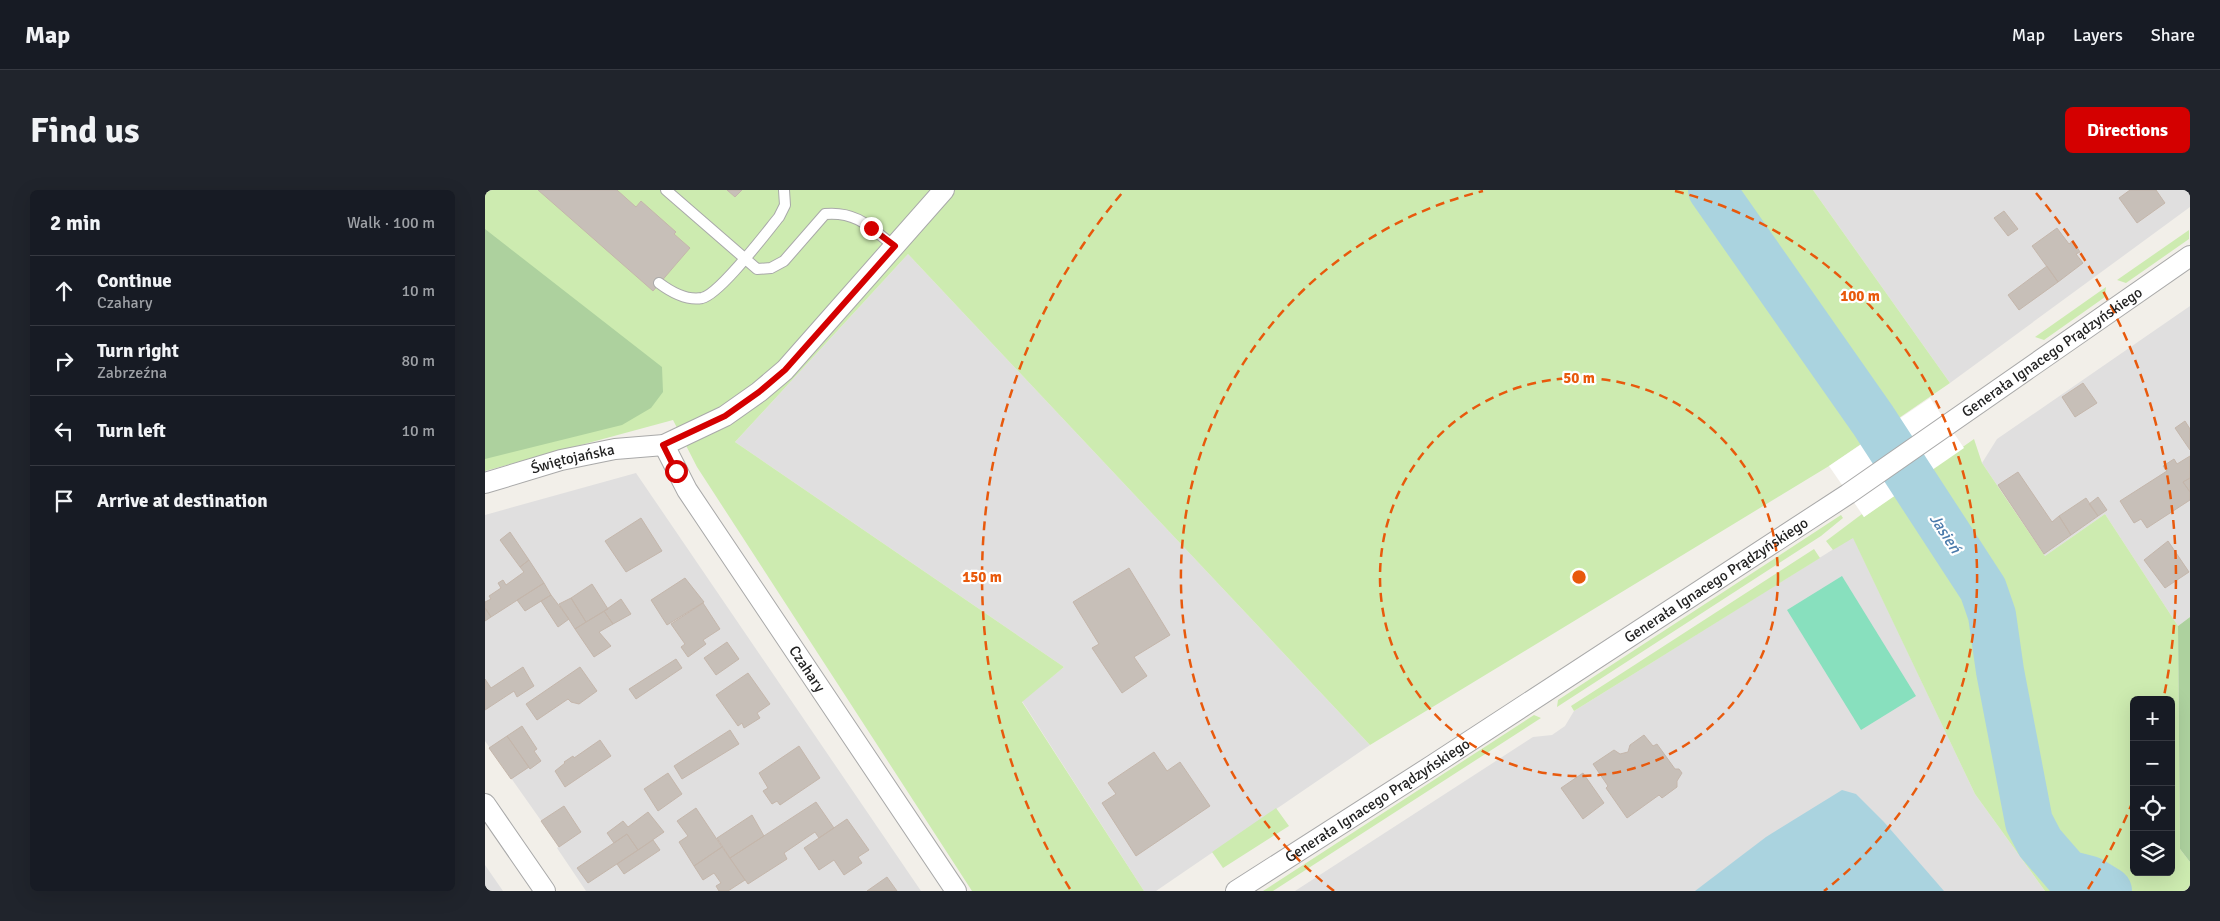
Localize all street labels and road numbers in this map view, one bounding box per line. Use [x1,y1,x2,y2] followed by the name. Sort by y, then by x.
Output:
[1958,283,2146,421] street label: Generała Ignacego Prądzyńskiego
[528,440,616,478] street label: Świętojańska
[1621,513,1812,647] street label: Generała Ignacego Prądzyńskiego
[785,642,829,696] street label: Czahary
[1282,734,1473,866] street label: Generała Ignacego Prądzyńskiego

